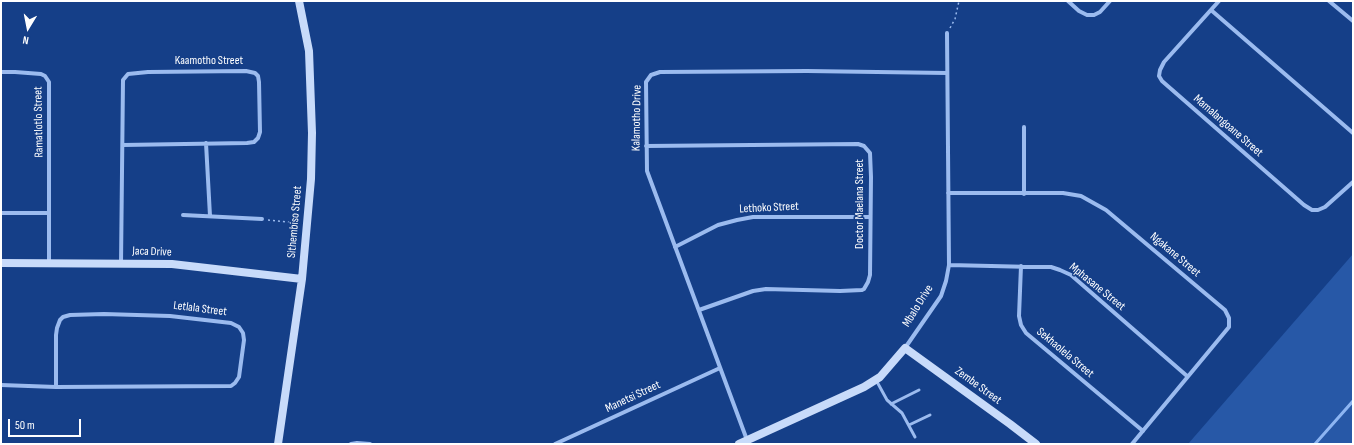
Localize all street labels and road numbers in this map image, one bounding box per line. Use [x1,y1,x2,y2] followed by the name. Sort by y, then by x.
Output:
[175,54,243,68] street label: Kaamotho Street
[629,85,645,151] street label: Kalamotho Drive
[31,86,47,158] street label: Ramatlotlo Street
[1190,92,1266,160] street label: Mamalangoane Street
[853,159,867,249] street label: Doctor Maelana Street
[285,185,305,259] street label: Sithembiso Street
[739,199,799,217] street label: Lethoko Street
[1147,230,1203,280] street label: Ngakane Street
[132,244,172,260] street label: Jaca Drive
[1066,260,1128,314] street label: Mphasane Street
[899,282,937,330] street label: Mbalo Drive
[172,299,228,319] street label: Letlala Street
[1033,325,1097,381] street label: Sekhaolela Street
[952,364,1004,408] street label: Zembe Street
[603,378,663,416] street label: Manetsi Street

